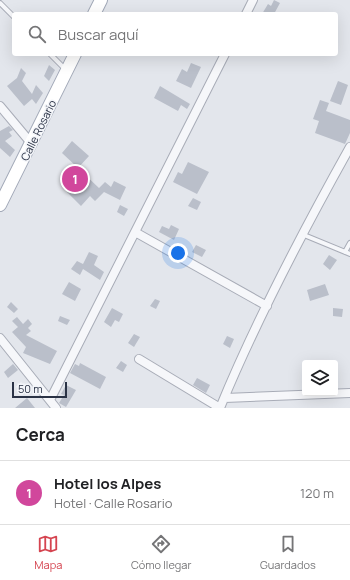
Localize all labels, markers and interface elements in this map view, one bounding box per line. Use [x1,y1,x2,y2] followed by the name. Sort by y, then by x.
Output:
[12,12,338,56] search box
[26,23,48,45] icon: search
[58,24,139,45] text: Buscar aquí
[17,97,59,163] street label: Calle Rosario
[62,164,88,194] pin: 1
[168,243,188,263] your location
[302,360,338,396] map controls
[302,360,338,396] button: layers
[12,380,67,399] scale bar
[18,381,43,396] text: 50 m
[16,423,65,446] text: Cerca
[54,473,161,494] text: Hotel los Alpes
[26,484,32,502] text: 1
[300,484,334,502] text: 120 m
[54,494,172,512] text: Hotel · Calle Rosario
[34,533,62,572] tab: Mapa
[131,533,191,572] tab: Cómo llegar
[260,533,316,572] tab: Guardados

